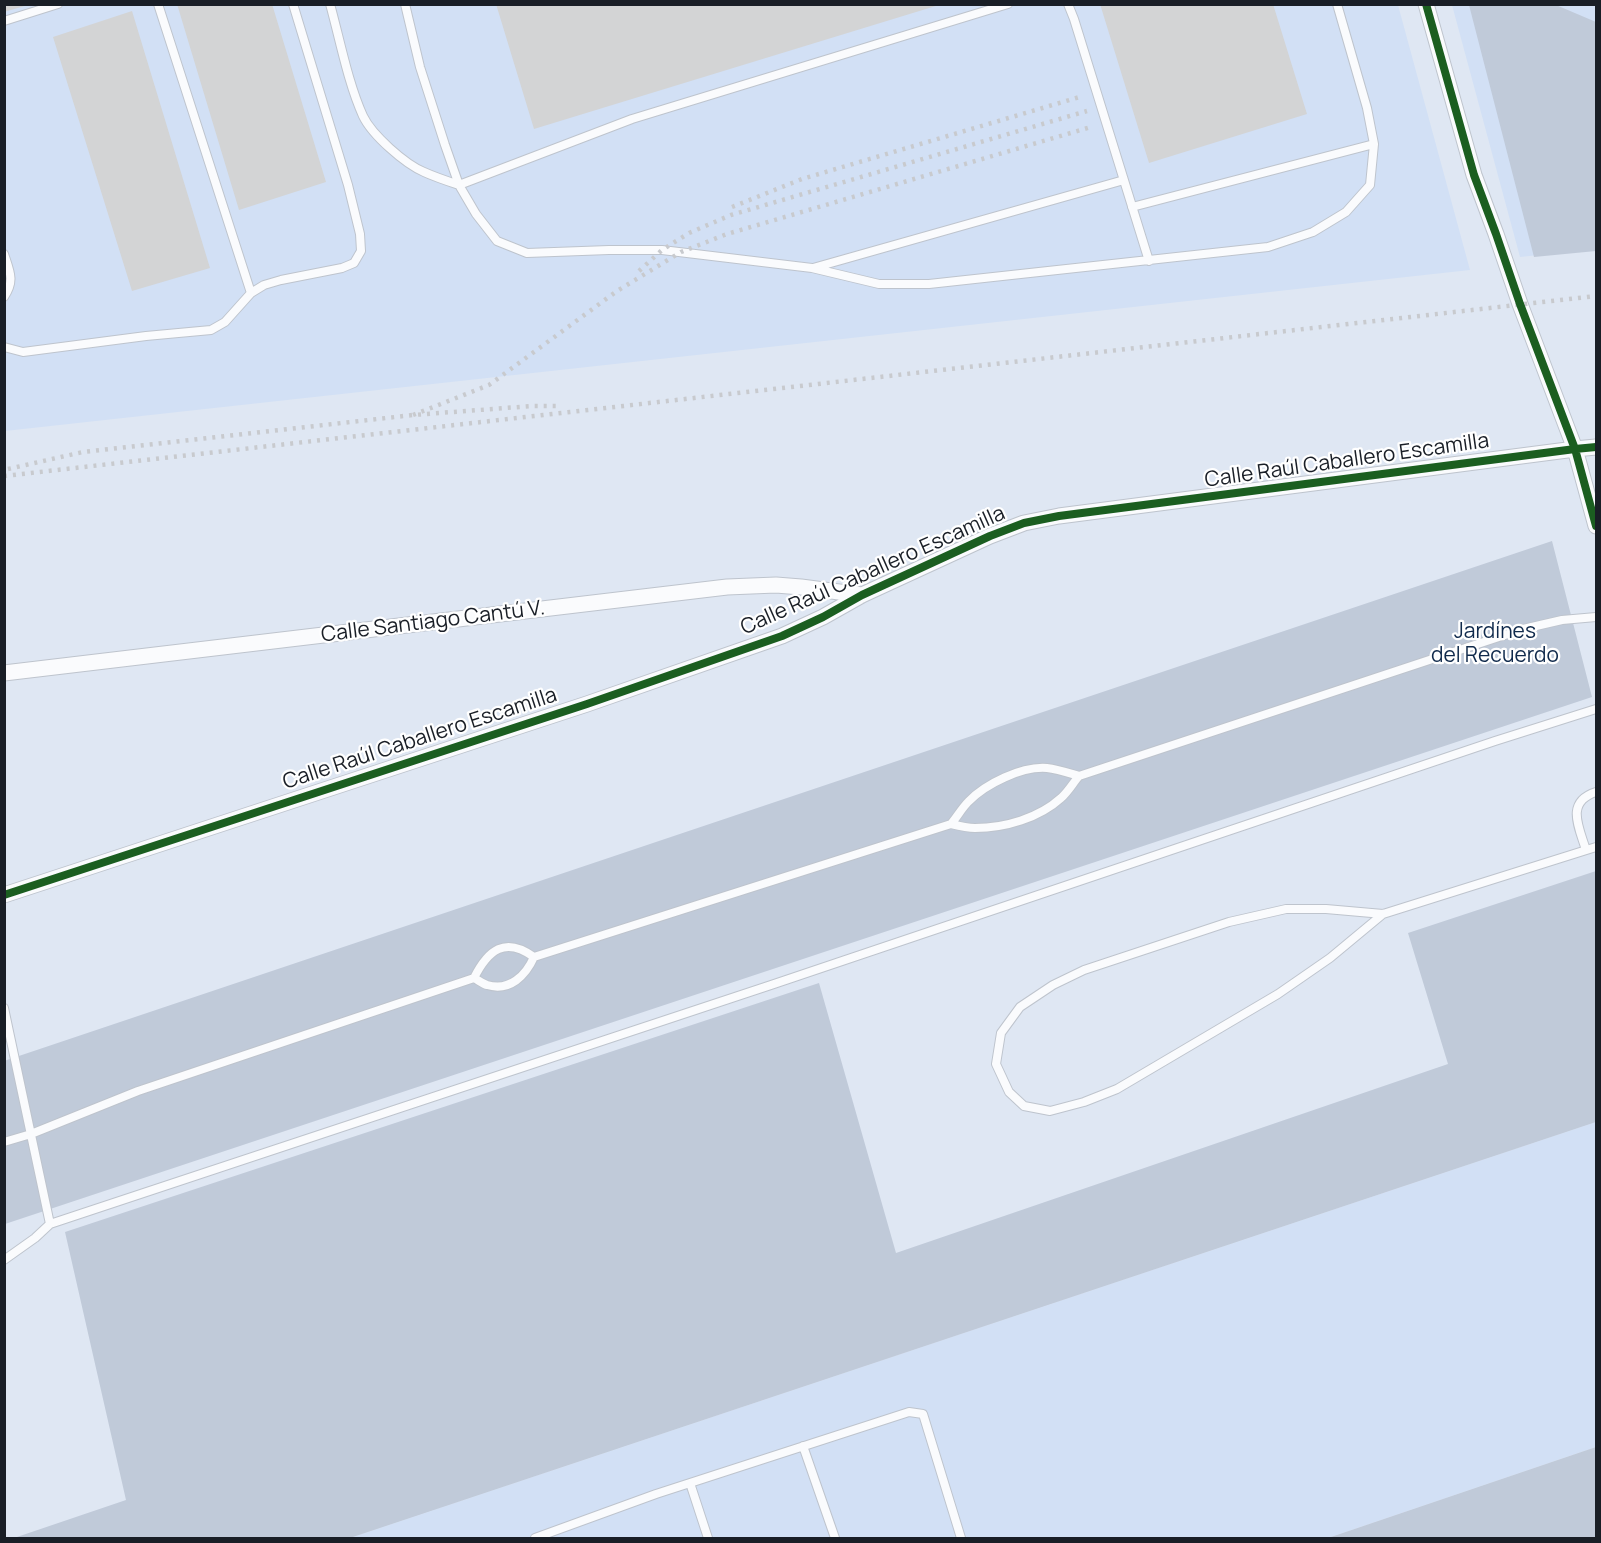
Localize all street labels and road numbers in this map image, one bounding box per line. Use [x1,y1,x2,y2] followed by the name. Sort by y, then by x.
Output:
[1203,429,1491,493] street label: Calle Raúl Caballero Escamilla
[737,501,1009,641] street label: Calle Raúl Caballero Escamilla
[320,596,546,648] street label: Calle Santiago Cantú V.
[280,683,560,795] street label: Calle Raúl Caballero Escamilla

